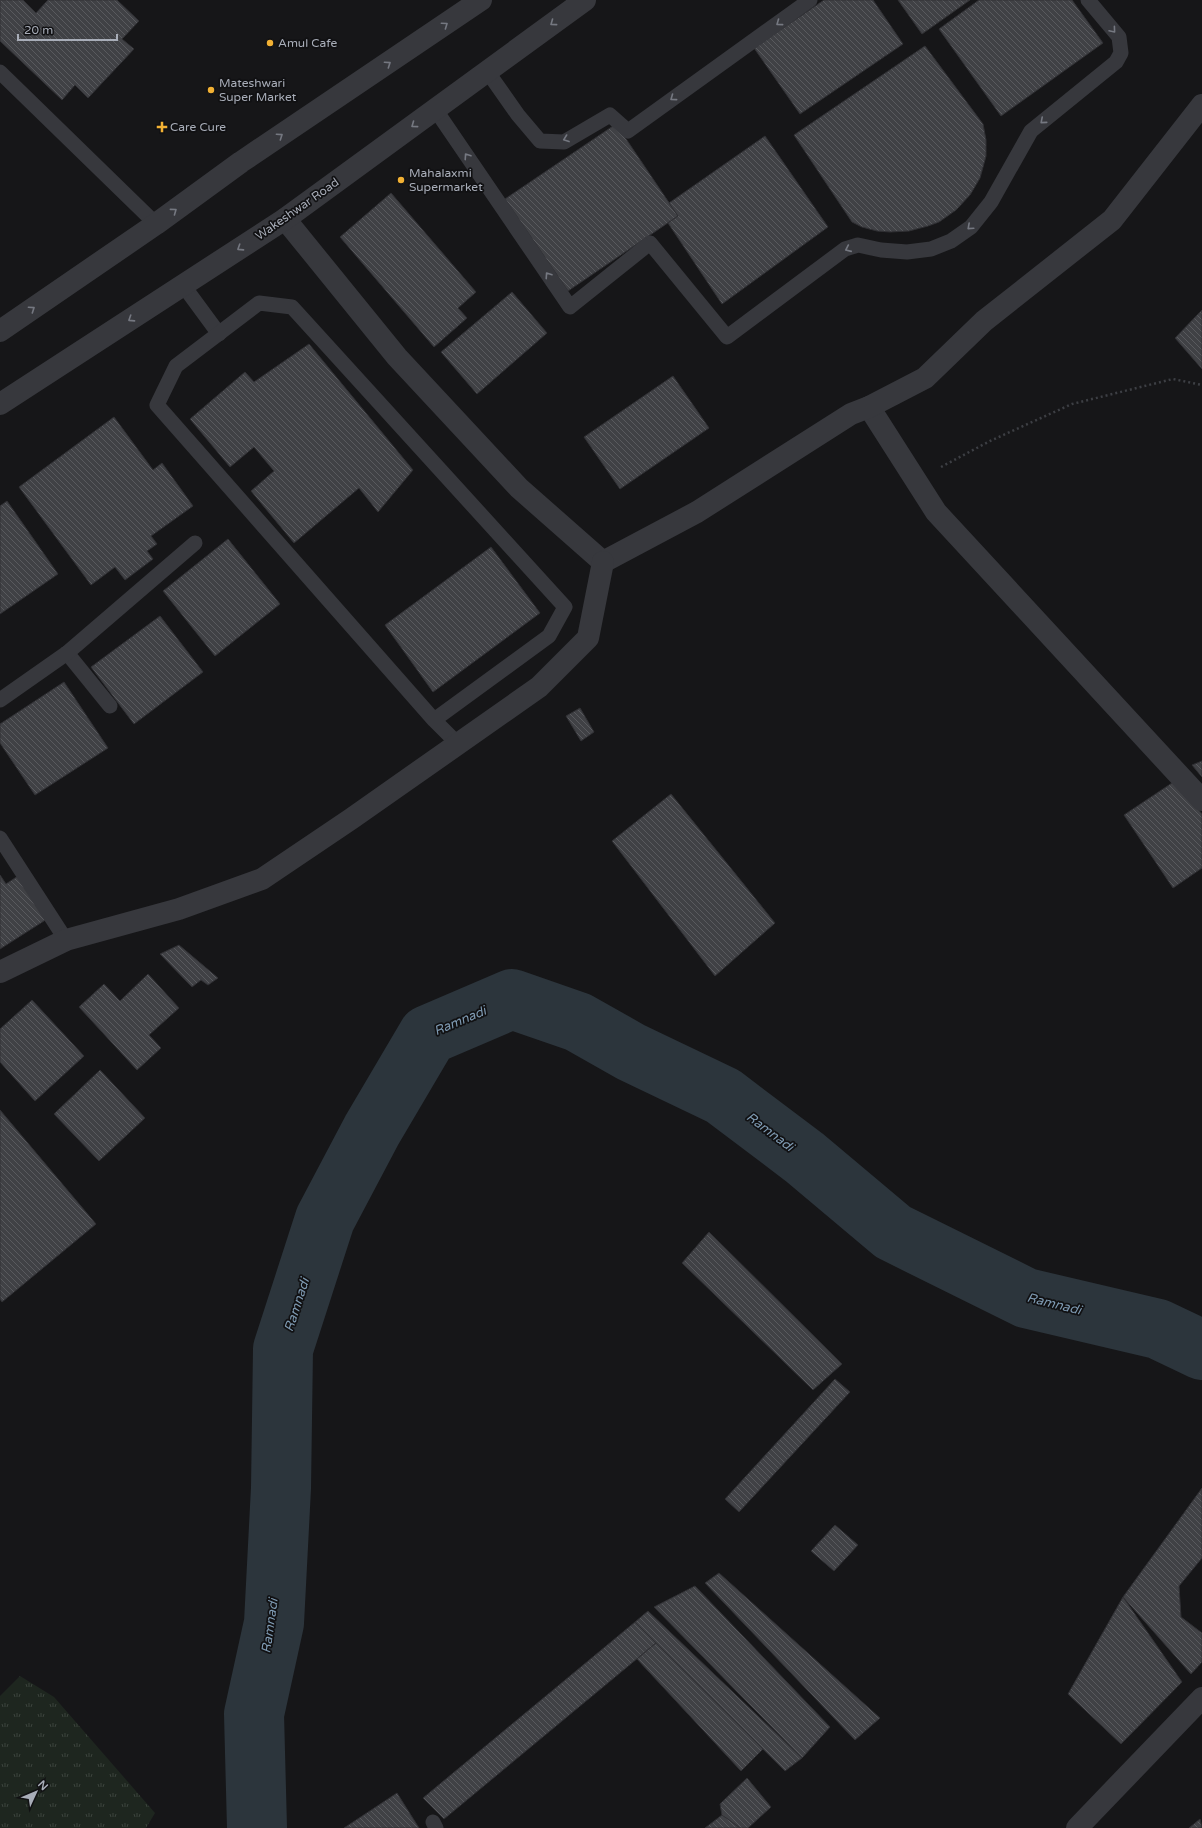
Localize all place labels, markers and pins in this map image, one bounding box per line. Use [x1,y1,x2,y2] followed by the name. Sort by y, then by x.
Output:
[278,36,337,50] place label: Amul Cafe
[265,38,275,48] marker: Amul Cafe
[219,76,297,104] place label: Mateshwari Super Market
[206,85,216,95] marker: Mateshwari Super Market
[170,120,226,134] place label: Care Cure
[157,122,167,132] marker: Care Cure
[409,166,483,194] place label: Mahalaxmi Supermarket
[396,175,406,185] marker: Mahalaxmi Supermarket

